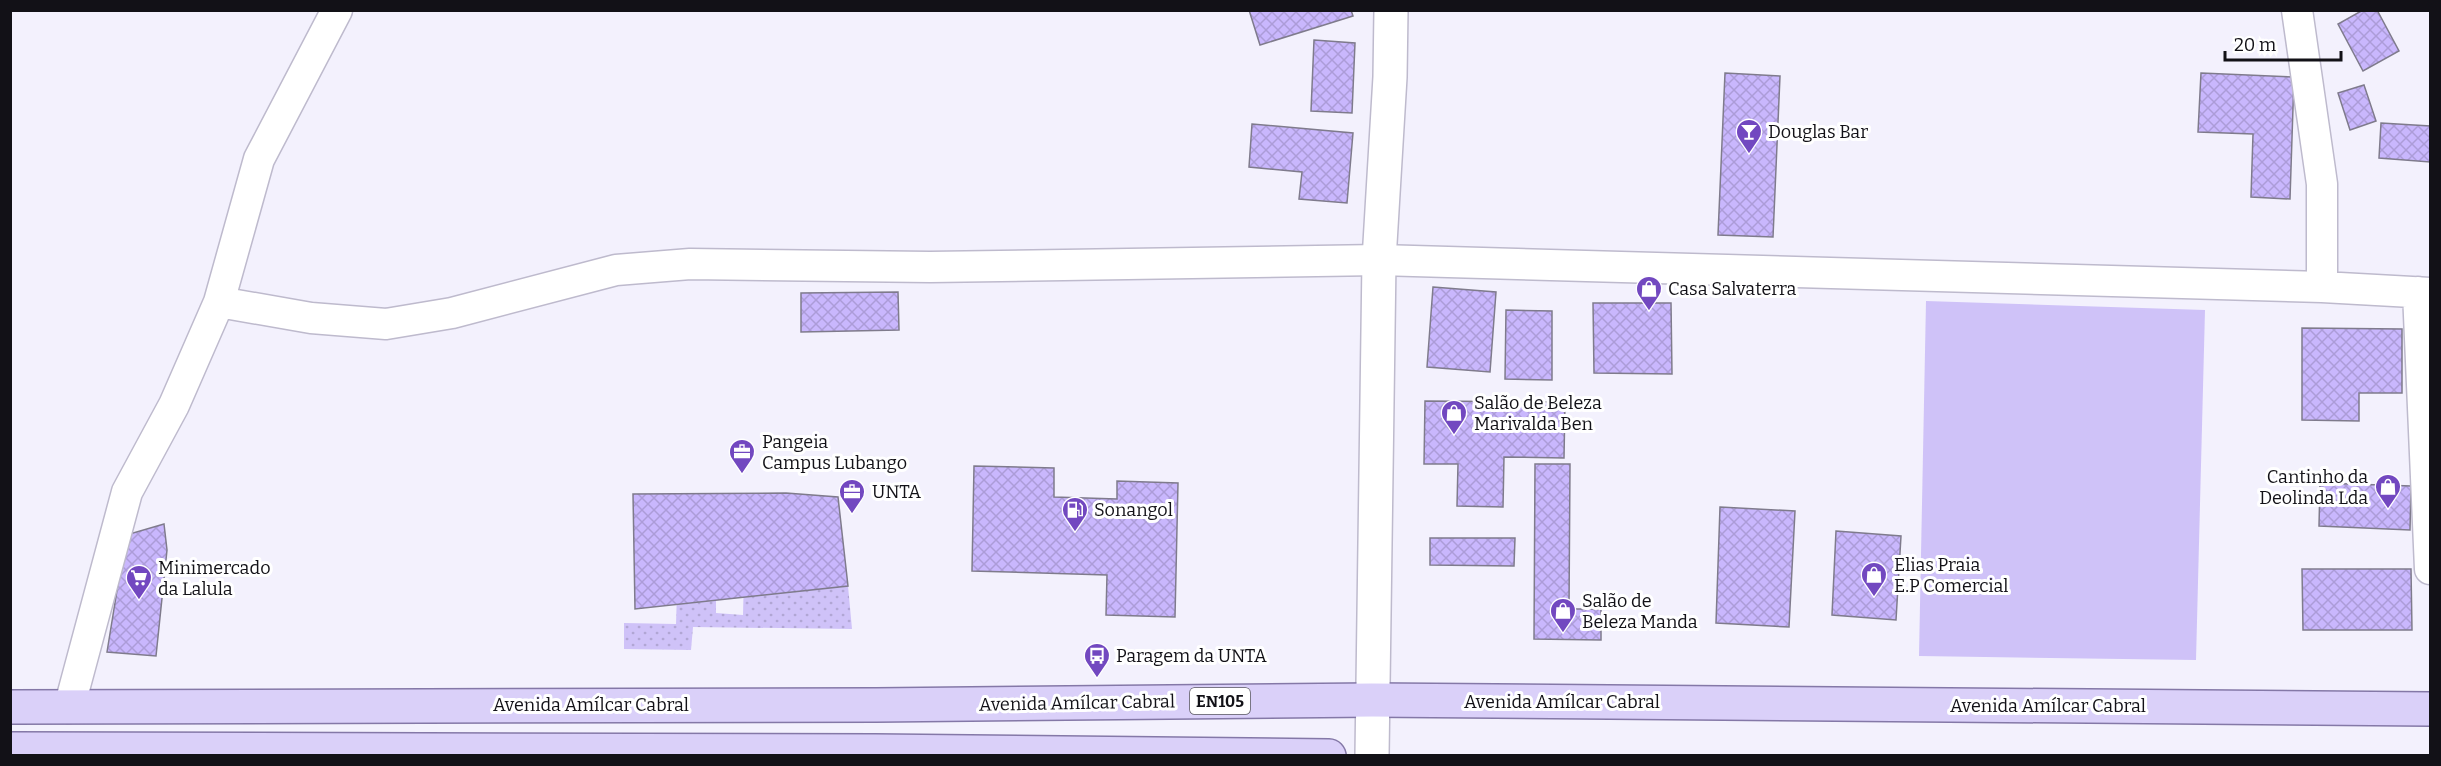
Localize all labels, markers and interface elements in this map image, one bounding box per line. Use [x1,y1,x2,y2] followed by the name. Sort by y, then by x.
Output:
[2225,24,2340,62] scale bar
[2234,34,2276,56] text: 20 m
[1734,117,1764,155] bar icon: Douglas Bar
[1768,121,1868,143] place label: Douglas Bar
[1634,274,1664,312] shop icon: Casa Salvaterra
[1668,278,1796,300] place label: Casa Salvaterra
[1474,392,1602,435] place label: Salão de Beleza Marivalda Ben
[1439,398,1469,436] shop icon: Salão de Beleza Marivalda Ben
[762,431,907,474] place label: Pangeia Campus Lubango
[727,437,757,475] office icon: Pangeia Campus Lubango
[2259,466,2368,509] place label: Cantinho da Deolinda Lda
[2373,472,2403,510] shop icon: Cantinho da Deolinda Lda
[837,477,867,515] office icon: UNTA
[872,481,921,503] place label: UNTA
[1060,495,1090,533] fuel station icon: Sonangol
[1094,499,1173,521] place label: Sonangol
[1894,554,2008,597] place label: Elias Praia E.P Comercial
[158,557,271,600] place label: Minimercado da Lalula
[1859,560,1889,598] shop icon: Elias Praia E.P Comercial
[124,563,154,601] supermarket icon: Minimercado da Lalula
[1582,590,1698,633] place label: Salão de Beleza Manda
[1548,596,1578,634] shop icon: Salão de Beleza Manda
[1082,641,1112,679] bus stop icon: Paragem da UNTA
[1116,645,1267,667] place label: Paragem da UNTA
[1190,688,1250,714] road number: EN105
[979,690,1175,716] street label: Avenida Amílcar Cabral
[1464,691,1660,713] street label: Avenida Amílcar Cabral
[493,694,689,716] street label: Avenida Amílcar Cabral
[1950,695,2146,717] street label: Avenida Amílcar Cabral

